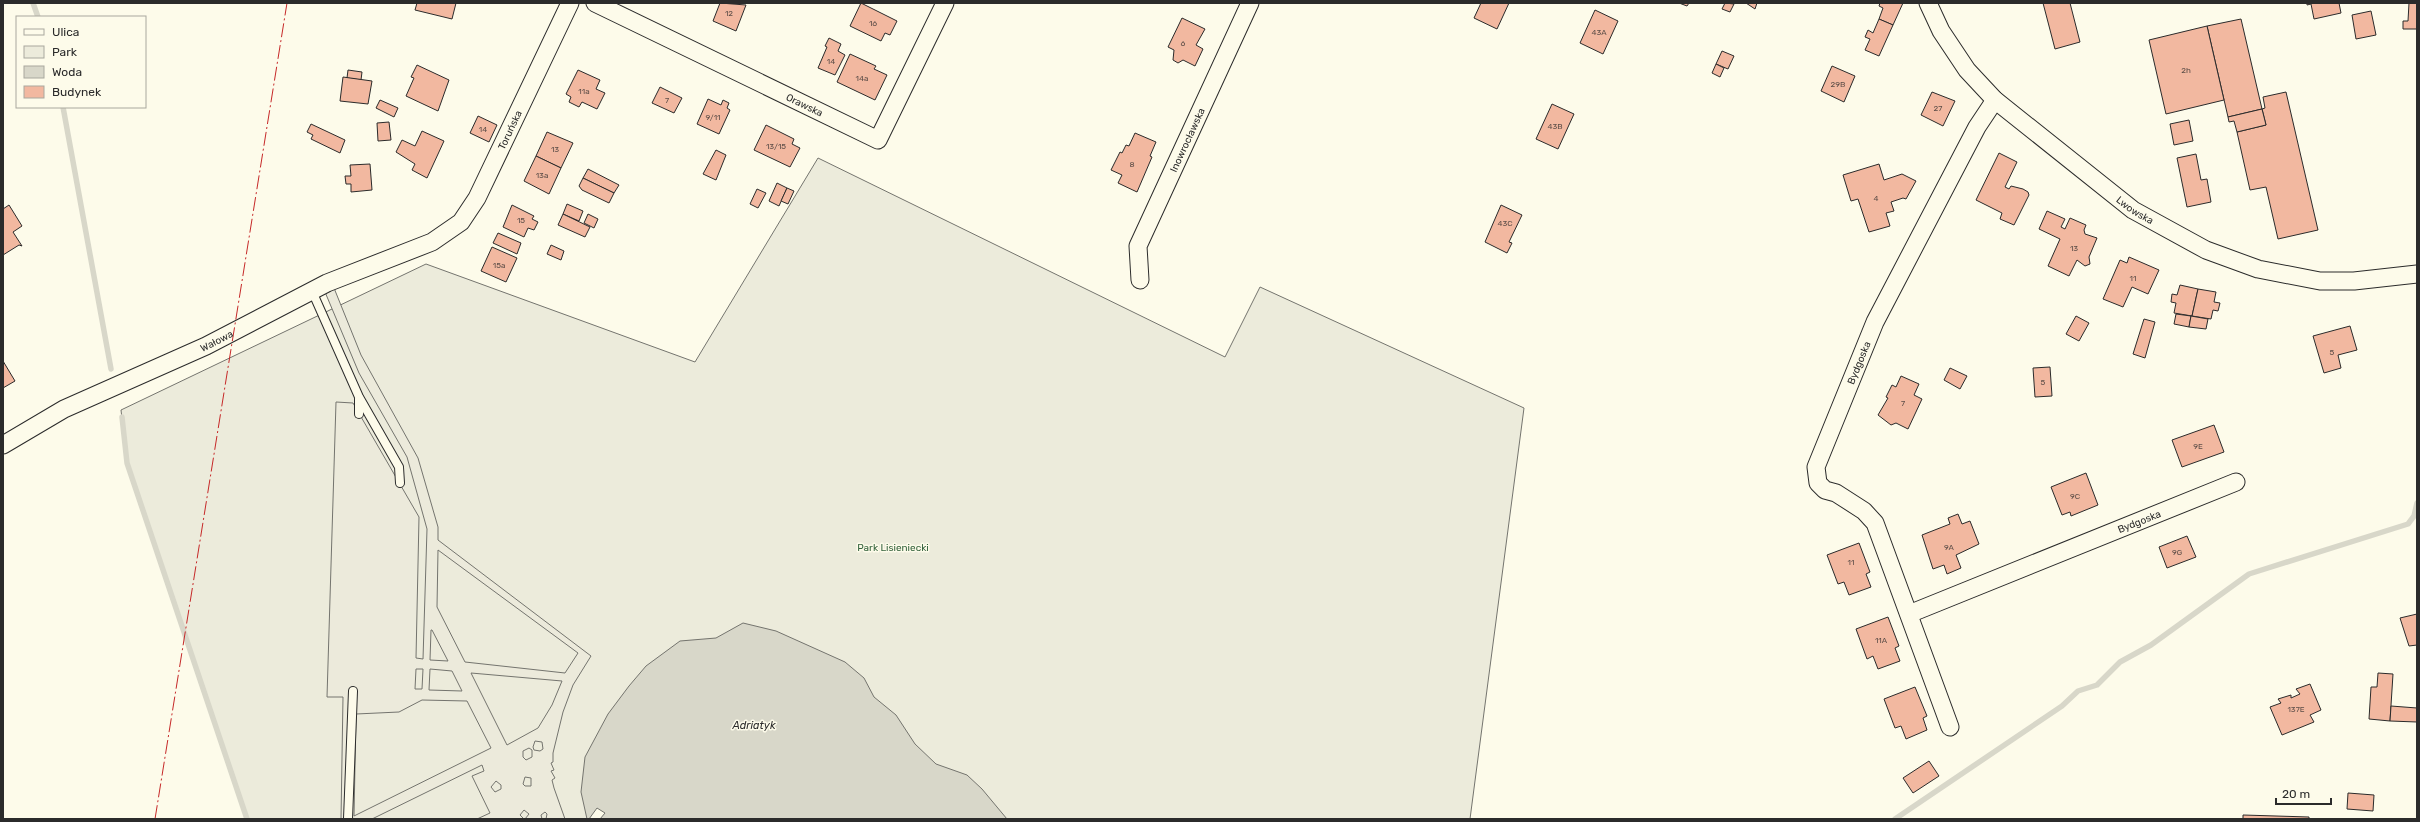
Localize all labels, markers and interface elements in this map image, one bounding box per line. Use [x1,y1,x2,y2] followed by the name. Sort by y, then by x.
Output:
[725,9,733,18] house number: 12
[16,16,146,108] legend
[869,19,877,28] house number: 16
[52,25,79,39] text: Ulica
[1591,28,1607,37] house number: 43A
[1181,39,1186,48] house number: 6
[52,45,78,59] text: Park
[827,57,835,66] house number: 14
[52,65,82,79] text: Woda
[2181,66,2191,75] house number: 2h
[856,74,868,83] house number: 14a
[1831,80,1845,89] house number: 29B
[52,85,102,99] text: Budynek
[578,87,590,96] house number: 11a
[784,91,825,119] street label: Orawska
[665,96,669,105] house number: 7
[1934,104,1942,113] house number: 27
[1168,106,1208,174] street label: Inowrocławska
[496,109,525,152] street label: Toruńska
[706,113,721,122] house number: 9/11
[1547,122,1563,131] house number: 43B
[479,125,487,134] house number: 14
[766,142,786,151] house number: 13/15
[551,145,559,154] house number: 13
[1129,160,1135,169] house number: 8
[536,171,548,180] house number: 13a
[1874,194,1879,203] house number: 4
[2114,194,2155,227] street label: Lwowska
[517,216,525,225] house number: 15
[1497,219,1513,228] house number: 43C
[2070,244,2078,253] house number: 13
[493,261,505,270] house number: 15a
[2130,274,2136,283] house number: 11
[199,328,235,355] street label: Wałowa
[1845,340,1874,386] street label: Bydgoska
[2330,348,2335,357] house number: 5
[2041,378,2046,387] house number: 5
[1901,399,1905,408] house number: 7
[2193,442,2203,451] house number: 9E
[2070,492,2080,501] house number: 9C
[2116,508,2163,536] street label: Bydgoska
[857,542,929,554] park label: Park Lisieniecki
[1944,543,1955,552] house number: 9A
[2172,548,2182,557] house number: 9G
[1848,558,1854,567] house number: 11
[1875,636,1888,645] house number: 11A
[2287,705,2305,714] house number: 137E
[731,719,776,732] water label: Adriatyk
[2276,780,2331,806] scale bar
[2282,787,2310,801] text: 20 m

